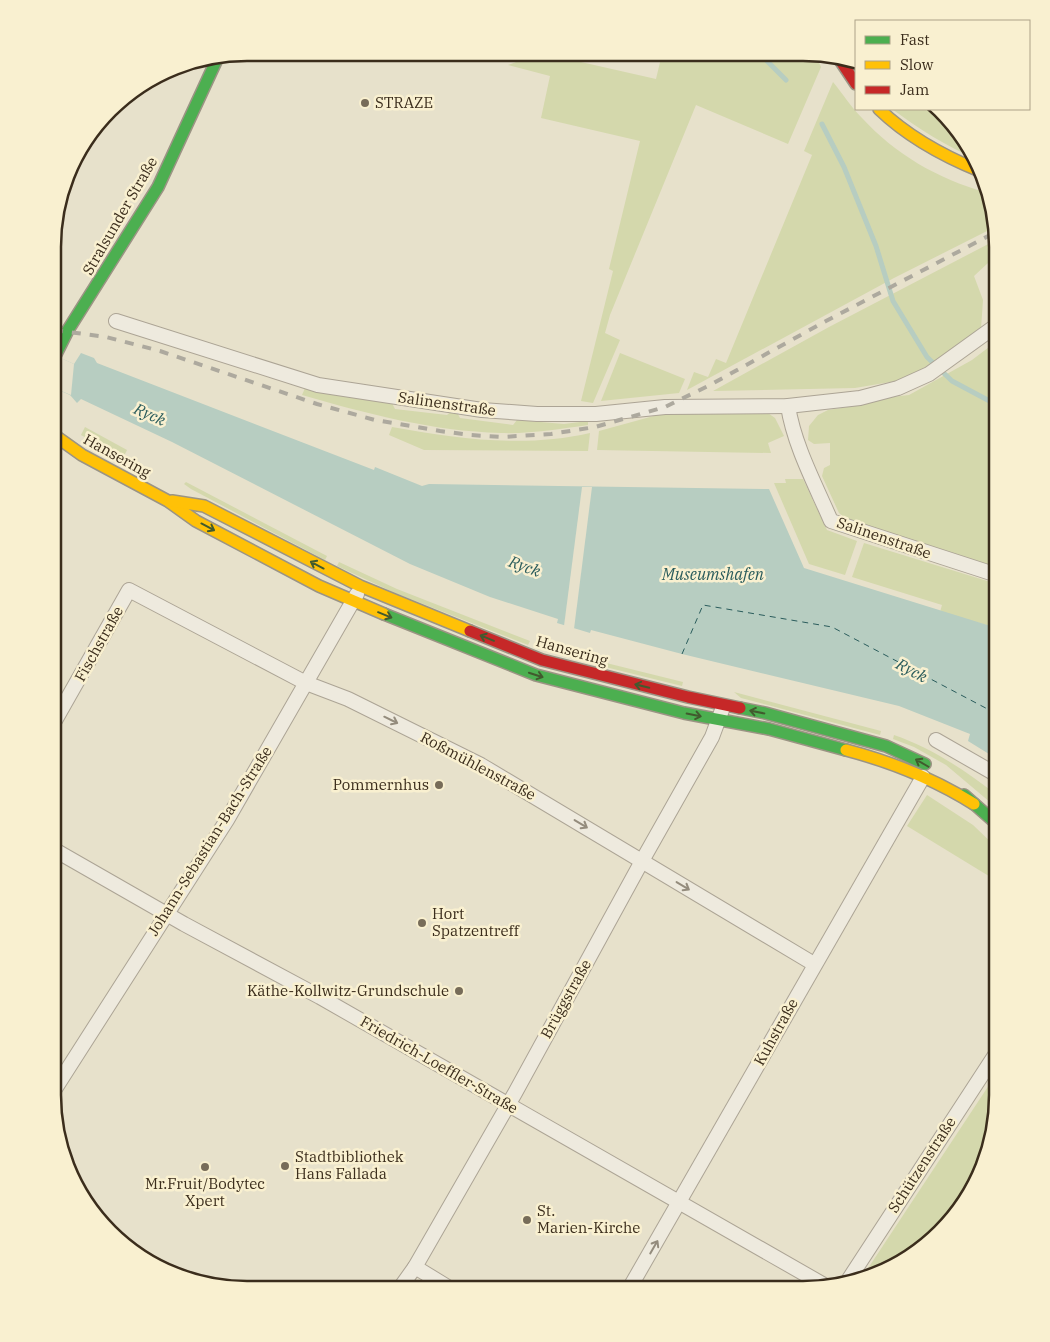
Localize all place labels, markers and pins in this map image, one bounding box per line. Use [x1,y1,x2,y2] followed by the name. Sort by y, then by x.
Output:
[375,93,433,112] place label: STRAZE
[359,97,371,109] marker: STRAZE
[333,775,429,794] place label: Pommernhus
[433,779,445,791] marker: Pommernhus
[432,904,520,940] place label: Hort Spatzentreff
[416,917,428,929] marker: Hort Spatzentreff
[247,981,449,1000] place label: Käthe-Kollwitz-Grundschule
[453,985,465,997] marker: Käthe-Kollwitz-Grundschule
[295,1147,404,1183] place label: Stadtbibliothek Hans Fallada
[279,1160,291,1172] marker: Stadtbibliothek Hans Fallada
[199,1161,211,1173] marker: Mr.Fruit/Bodytec Xpert
[145,1174,265,1210] place label: Mr.Fruit/Bodytec Xpert
[537,1201,640,1237] place label: St. Marien-Kirche
[521,1214,533,1226] marker: St. Marien-Kirche

